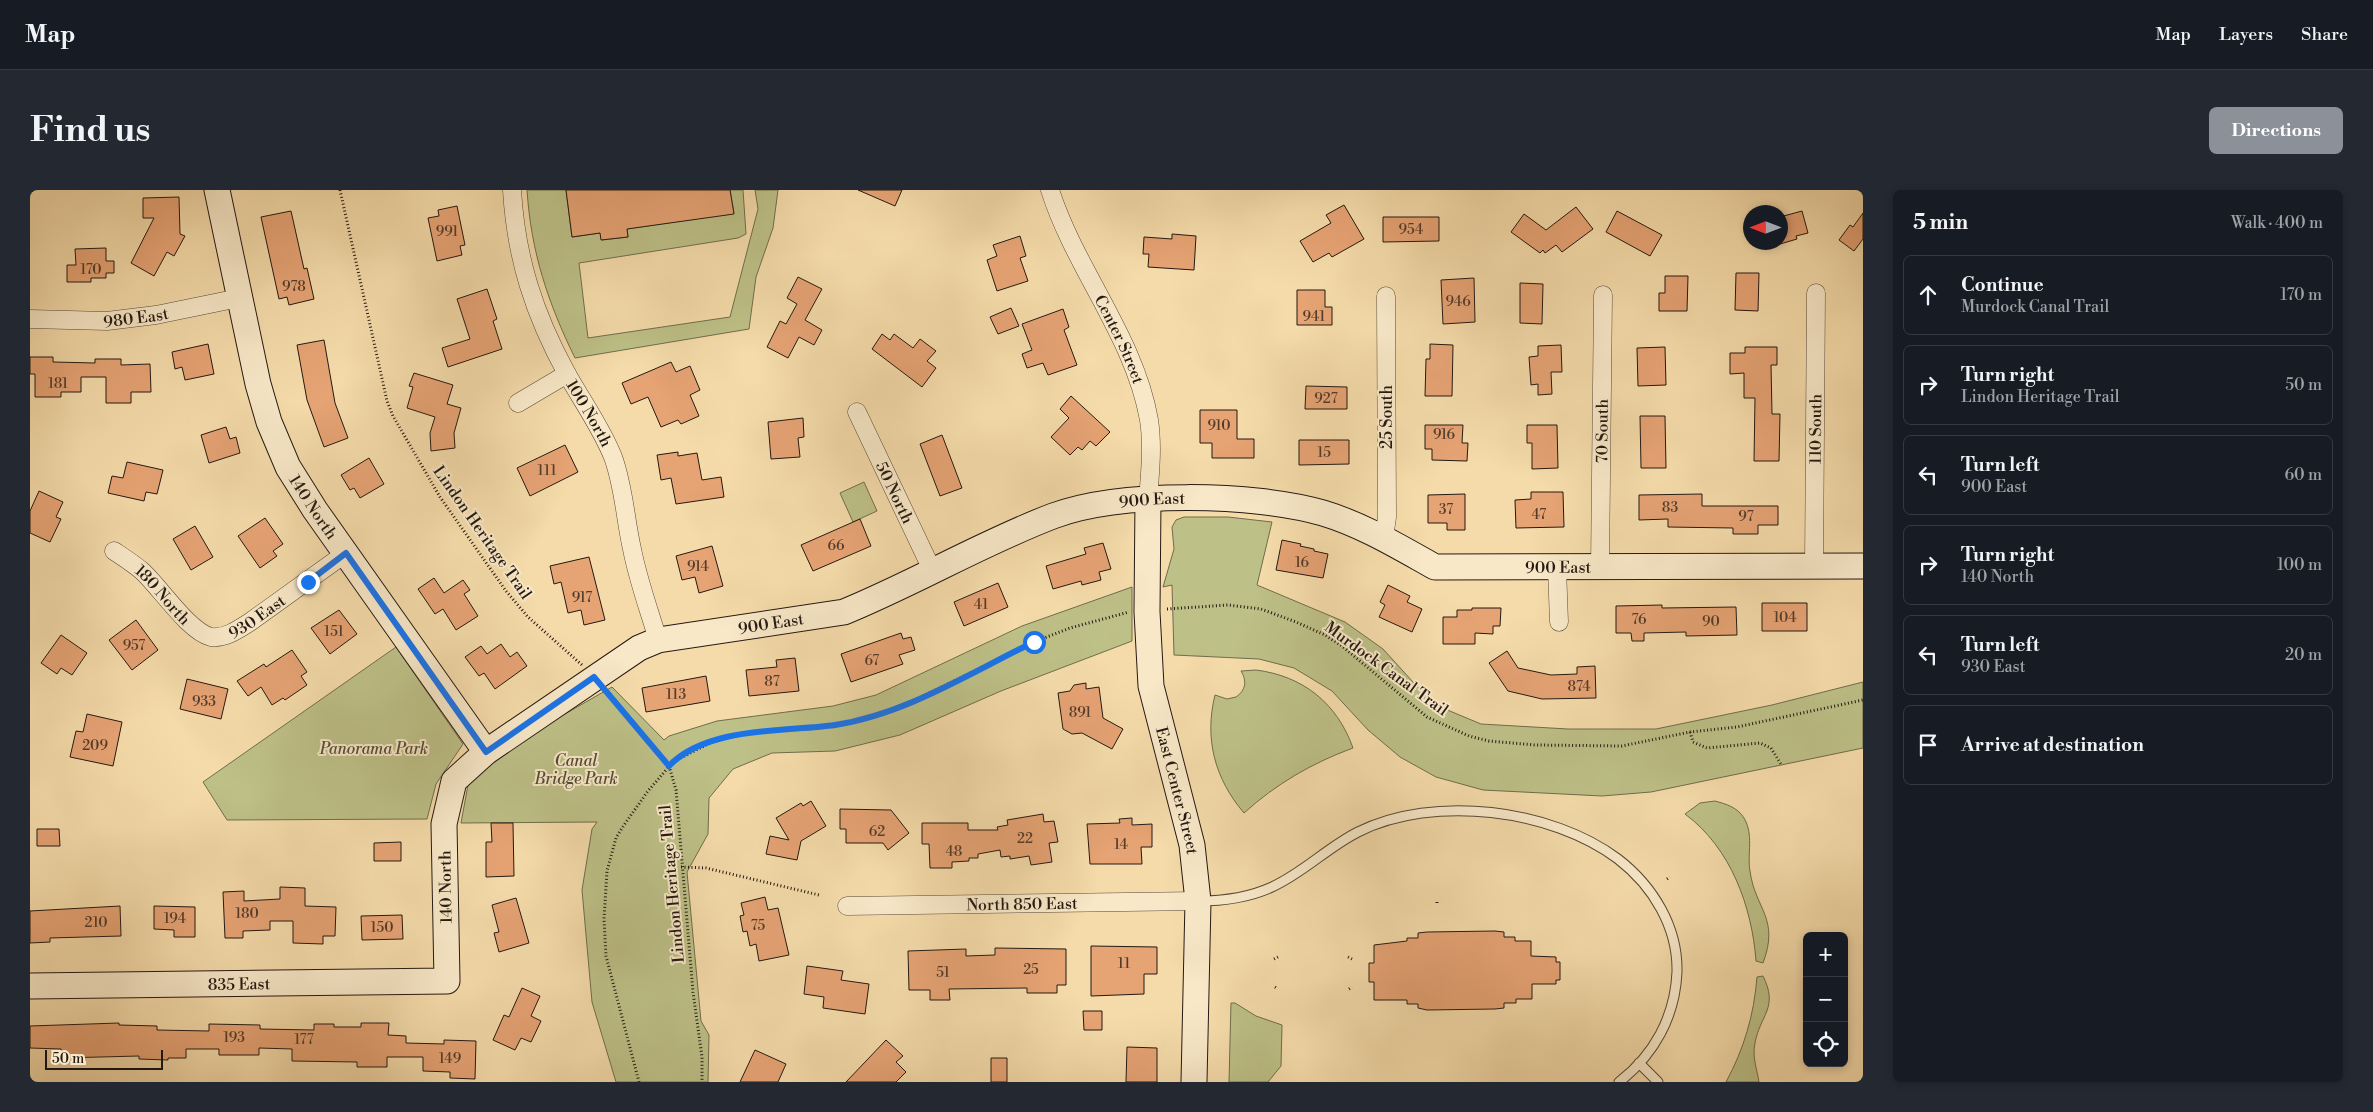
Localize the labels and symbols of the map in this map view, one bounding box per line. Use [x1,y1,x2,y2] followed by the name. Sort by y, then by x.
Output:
[1743,205,1788,250] north arrow
[1399,221,1423,239] house number: 954
[436,223,458,241] house number: 991
[80,261,102,279] house number: 170
[282,278,306,296] house number: 978
[1090,292,1148,387] street label: Center Street
[1445,293,1471,311] house number: 946
[102,304,171,332] street label: 980 East
[1303,308,1325,326] house number: 941
[48,375,68,393] house number: 181
[561,376,616,451] street label: 100 North
[1377,385,1397,449] street label: 25 South
[1314,390,1338,408] house number: 927
[1806,393,1826,464] street label: 110 South
[1592,398,1613,463] street label: 70 South
[1208,417,1230,435] house number: 910
[1433,426,1456,444] house number: 916
[1317,444,1331,462] house number: 15
[871,459,918,527] street label: 50 North
[429,462,536,603] street label: Lindon Heritage Trail
[538,462,557,480] house number: 111
[284,471,342,544] street label: 140 North
[1118,489,1185,512] street label: 900 East
[1662,499,1678,517] house number: 83
[1439,501,1453,519] house number: 37
[1532,506,1546,524] house number: 47
[1738,508,1754,526] house number: 97
[828,537,845,555] house number: 66
[1295,554,1310,572] house number: 16
[687,558,709,576] house number: 914
[1525,558,1592,578] street label: 900 East
[131,561,195,630] street label: 180 North
[297,571,320,594] route end
[572,589,592,607] house number: 917
[225,591,290,644] street label: 930 East
[974,596,988,614] house number: 41
[737,609,805,639] street label: 900 East
[1773,609,1797,627] house number: 104
[1631,611,1647,629] house number: 76
[1702,613,1720,631] house number: 90
[1321,617,1452,721] street label: Murdock Canal Trail
[324,623,344,641] house number: 151
[1023,631,1046,654] route start
[123,637,145,655] house number: 957
[865,652,879,670] house number: 67
[764,673,780,691] house number: 87
[1567,678,1591,696] house number: 874
[666,686,686,704] house number: 113
[192,693,216,711] house number: 933
[1069,704,1091,722] house number: 891
[1151,725,1202,856] street label: East Center Street
[82,737,108,755] house number: 209
[319,739,428,759] park label: Panorama Park
[533,751,618,789] park label: Canal Bridge Park
[655,804,689,964] street label: Lindon Heritage Trail
[869,823,885,841] house number: 62
[1017,830,1033,848] house number: 22
[1114,836,1128,854] house number: 14
[946,843,962,861] house number: 48
[435,850,457,924] street label: 140 North
[966,894,1078,915] street label: North 850 East
[235,905,259,923] house number: 180
[164,910,186,928] house number: 194
[84,914,108,932] house number: 210
[751,917,766,935] house number: 75
[370,919,394,937] house number: 150
[1118,955,1130,973] house number: 11
[1023,961,1039,979] house number: 25
[936,964,950,982] house number: 51
[207,974,271,995] street label: 835 East
[223,1029,245,1047] house number: 193
[294,1031,314,1049] house number: 177
[45,1047,162,1070] scale bar
[439,1050,461,1068] house number: 149

